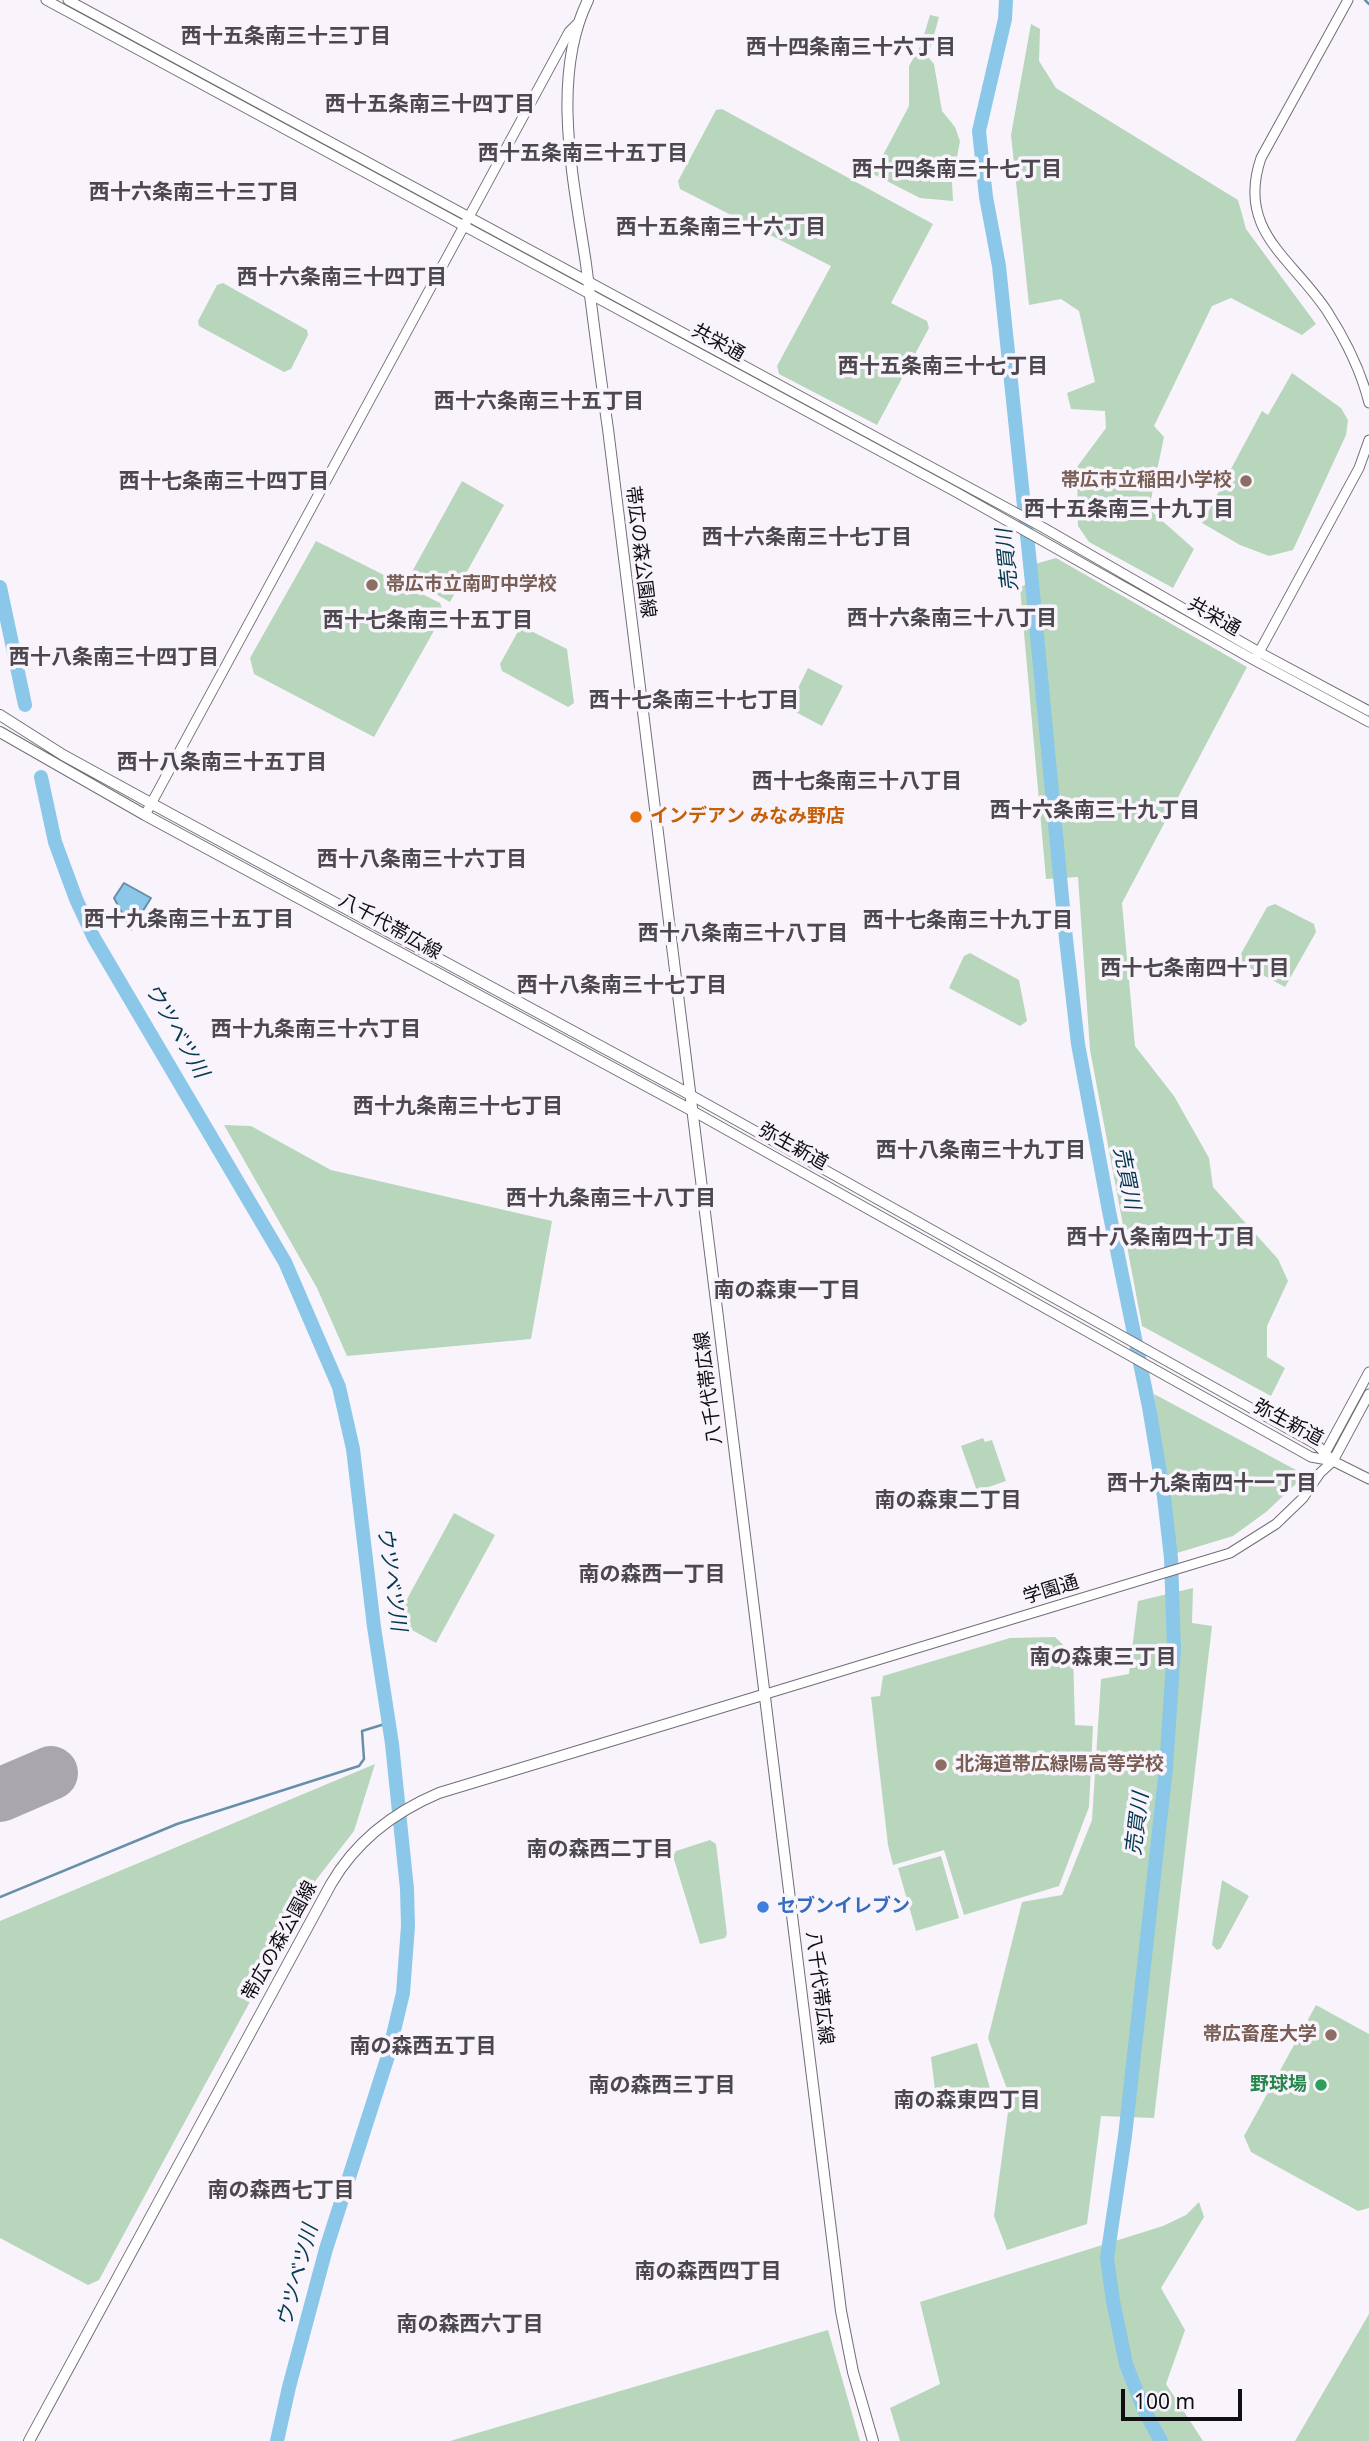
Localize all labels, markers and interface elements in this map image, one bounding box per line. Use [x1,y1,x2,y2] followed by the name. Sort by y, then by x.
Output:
[181,24,391,50] district label: 西十五条南三十三丁目
[746,35,956,61] district label: 西十四条南三十六丁目
[325,92,535,118] district label: 西十五条南三十四丁目
[478,141,688,167] district label: 西十五条南三十五丁目
[852,157,1062,183] district label: 西十四条南三十七丁目
[89,180,299,206] district label: 西十六条南三十三丁目
[616,215,826,241] district label: 西十五条南三十六丁目
[237,265,447,291] district label: 西十六条南三十四丁目
[688,319,748,367] street label: 共栄通
[838,354,1048,380] district label: 西十五条南三十七丁目
[434,389,644,415] district label: 西十六条南三十五丁目
[119,469,329,495] district label: 西十七条南三十四丁目
[1061,470,1232,492] place label: 帯広市立稲田小学校
[1238,473,1254,489] marker: 帯広市立稲田小学校
[621,485,659,619] street label: 帯広の森公園線
[1024,497,1234,523] district label: 西十五条南三十九丁目
[702,525,912,551] district label: 西十六条南三十七丁目
[992,527,1024,593] water label: 売買川
[386,574,557,596] place label: 帯広市立南町中学校
[364,577,380,593] marker: 帯広市立南町中学校
[1184,593,1244,641] street label: 共栄通
[847,606,1057,632] district label: 西十六条南三十八丁目
[323,608,533,634] district label: 西十七条南三十五丁目
[9,645,219,671] district label: 西十八条南三十四丁目
[589,688,799,714] district label: 西十七条南三十七丁目
[117,750,327,776] district label: 西十八条南三十五丁目
[752,769,962,795] district label: 西十七条南三十八丁目
[990,798,1200,824] district label: 西十六条南三十九丁目
[650,806,845,828] place label: インデアン みなみ野店
[628,809,644,825] marker: インデアン みなみ野店
[317,847,527,873] district label: 西十八条南三十六丁目
[335,889,445,965] street label: 八千代帯広線
[84,907,294,933] district label: 西十九条南三十五丁目
[863,908,1073,934] district label: 西十七条南三十九丁目
[638,921,848,947] district label: 西十八条南三十八丁目
[1101,956,1289,982] district label: 西十七条南四十丁目
[517,973,727,999] district label: 西十八条南三十七丁目
[139,979,213,1083] water label: ウツベツ川
[211,1017,421,1043] district label: 西十九条南三十六丁目
[353,1094,563,1120] district label: 西十九条南三十七丁目
[754,1119,832,1175] street label: 弥生新道
[876,1138,1086,1164] district label: 西十八条南三十九丁目
[1108,1145,1144,1211] water label: 売買川
[506,1186,716,1212] district label: 西十九条南三十八丁目
[1067,1225,1255,1251] district label: 西十八条南四十丁目
[714,1278,860,1304] district label: 南の森東一丁目
[691,1330,727,1446] street label: 八千代帯広線
[1249,1395,1327,1451] street label: 弥生新道
[1107,1471,1317,1497] district label: 西十九条南四十一丁目
[875,1488,1021,1514] district label: 南の森東二丁目
[371,1525,411,1633] water label: ウツベツ川
[579,1562,725,1588] district label: 南の森西一丁目
[1020,1571,1082,1609] street label: 学園通
[1030,1645,1176,1671] district label: 南の森東三丁目
[955,1754,1164,1776] place label: 北海道帯広緑陽高等学校
[933,1757,949,1773] marker: 北海道帯広緑陽高等学校
[1122,1791,1154,1857] water label: 売買川
[527,1837,673,1863] district label: 南の森西二丁目
[238,1877,322,2005] street label: 帯広の森公園線
[777,1896,910,1918] place label: セブンイレブン
[755,1899,771,1915] marker: セブンイレブン
[801,1930,837,2046] street label: 八千代帯広線
[1203,2024,1317,2046] place label: 帯広畜産大学
[1323,2027,1339,2043] marker: 帯広畜産大学
[350,2034,496,2060] district label: 南の森西五丁目
[589,2073,735,2099] district label: 南の森西三丁目
[1250,2074,1307,2096] place label: 野球場
[1313,2077,1329,2093] marker: 野球場
[894,2088,1040,2114] district label: 南の森東四丁目
[208,2178,354,2204] district label: 南の森西七丁目
[272,2222,324,2330] water label: ウツベツ川
[635,2259,781,2285] district label: 南の森西四丁目
[397,2312,543,2338] district label: 南の森西六丁目
[1124,2374,1245,2418] scale bar
[1134,2387,1195,2415] text: 100 m

